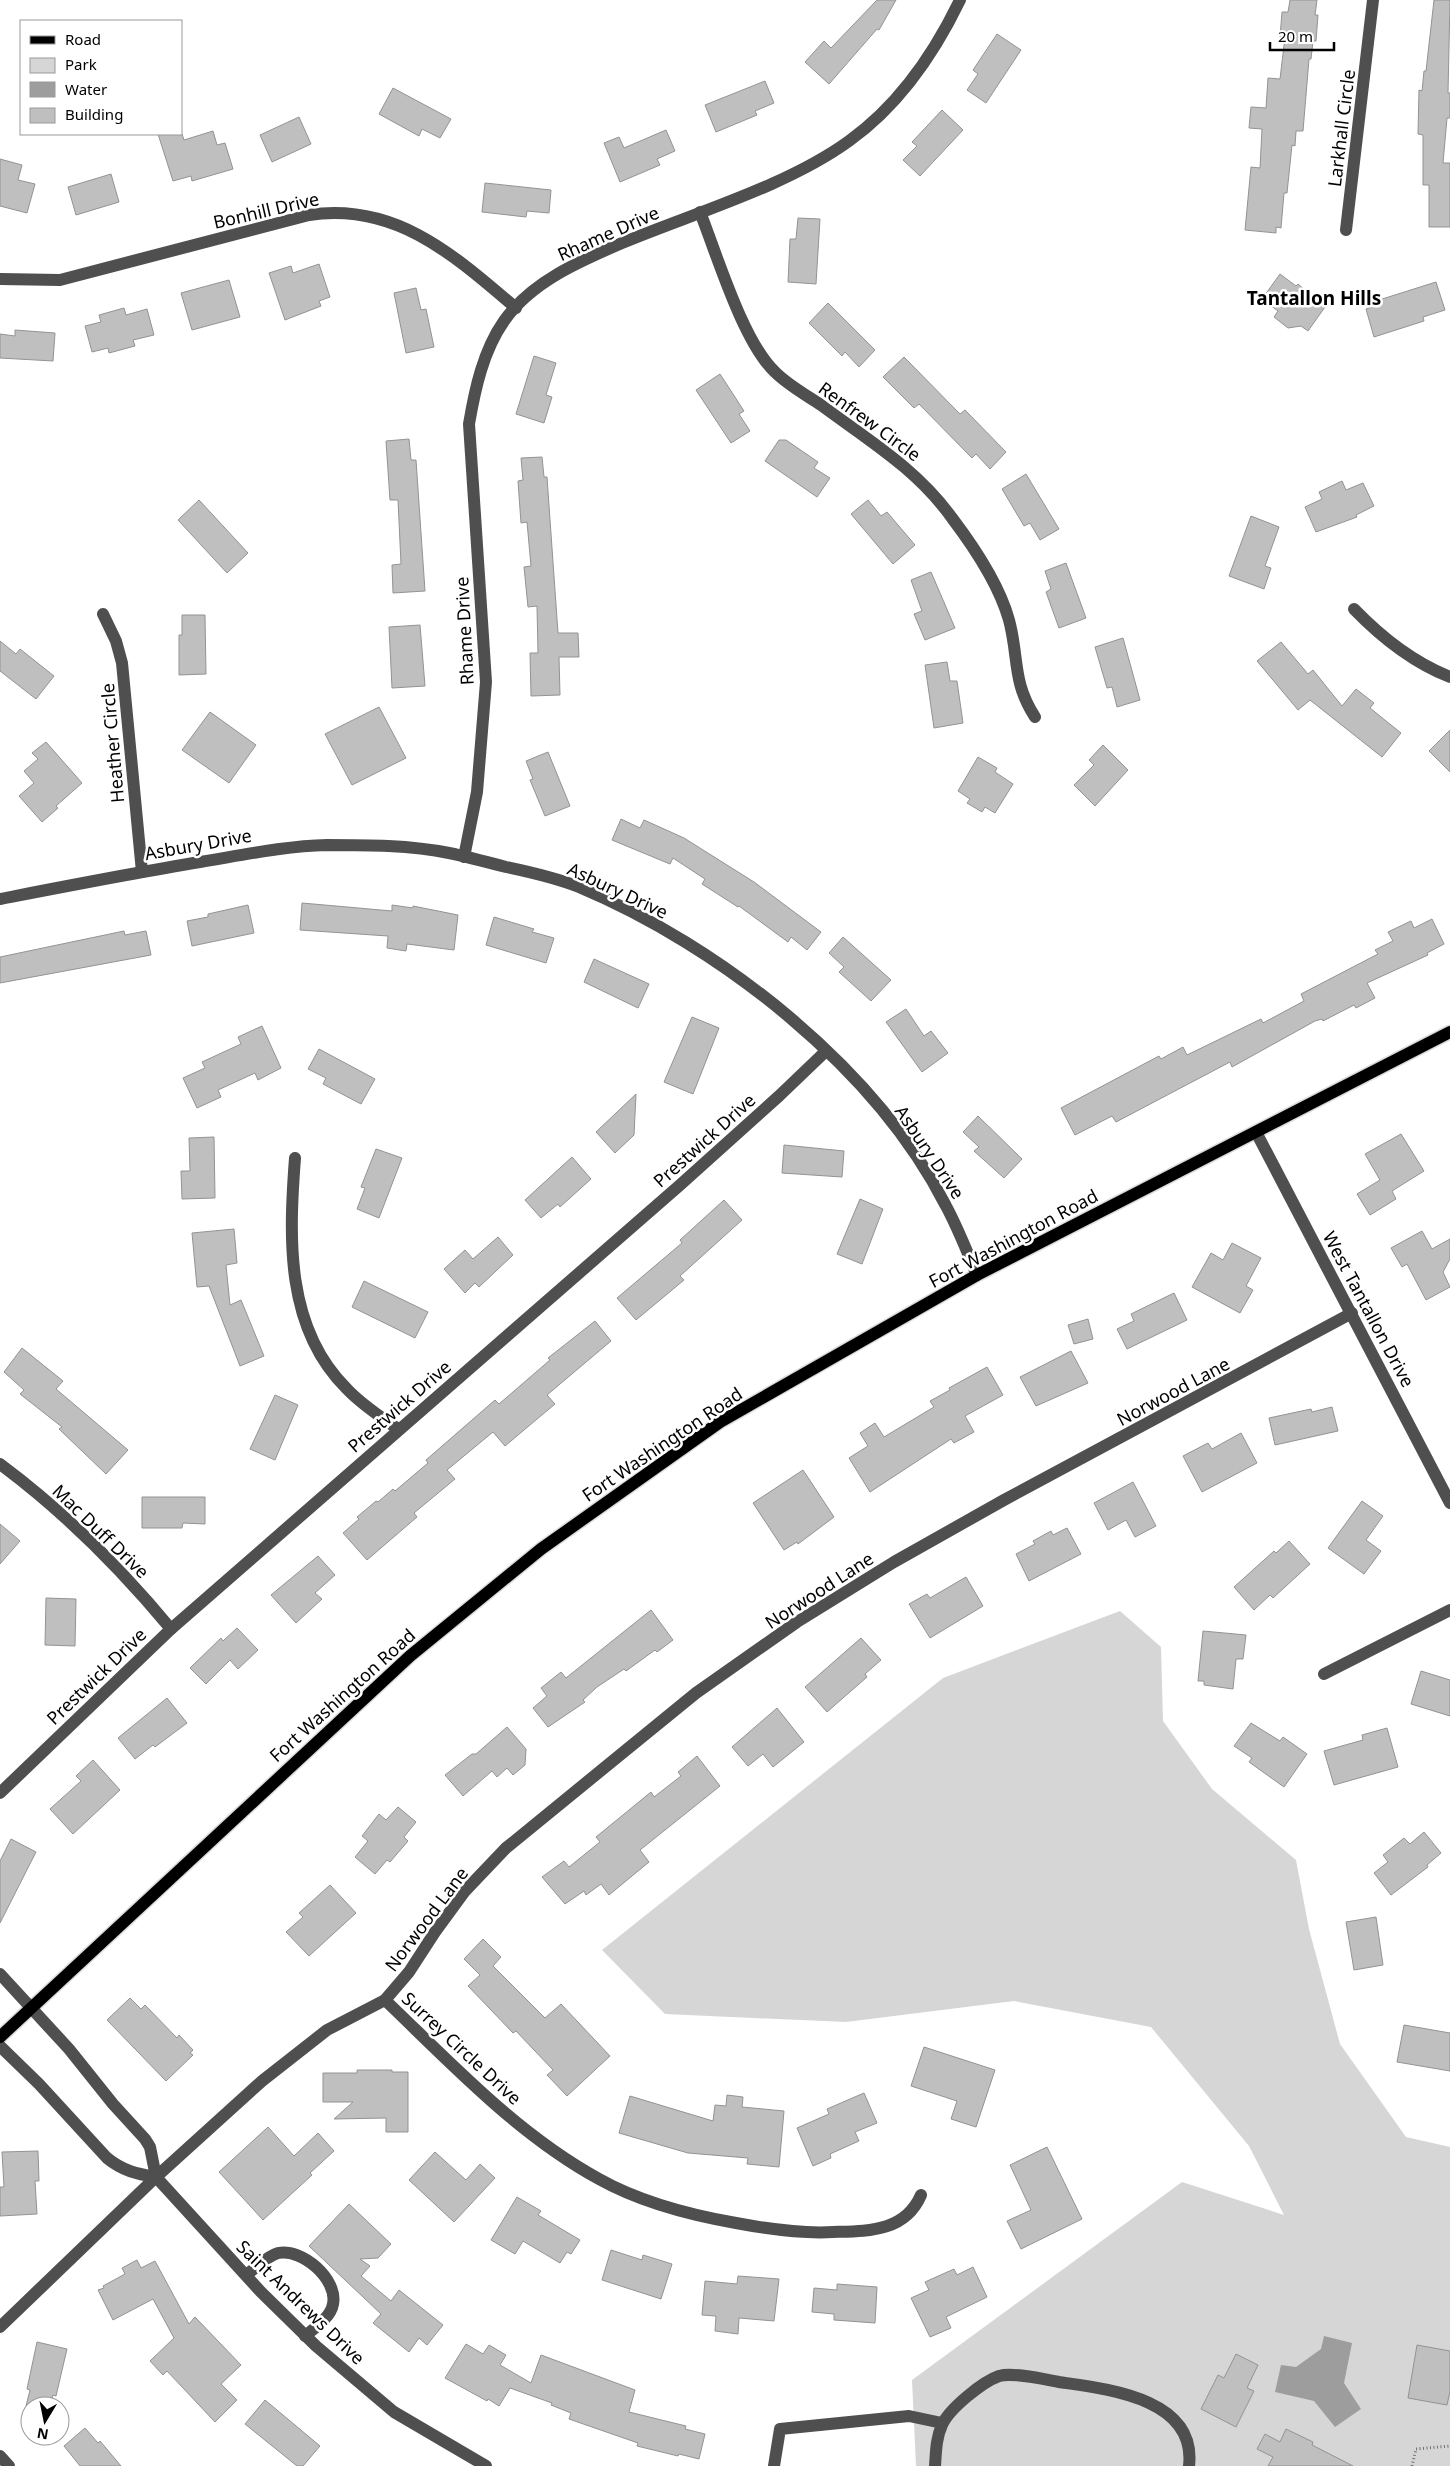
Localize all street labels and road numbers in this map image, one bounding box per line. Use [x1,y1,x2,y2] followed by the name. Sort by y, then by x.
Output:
[1322,68,1360,188] street label: Larkhall Circle
[211,186,321,234] street label: Bonhill Drive
[554,200,662,266] street label: Rhame Drive
[814,376,926,466] street label: Renfrew Circle
[449,576,479,686] street label: Rhame Drive
[95,682,129,804] street label: Heather Circle
[143,823,253,865] street label: Asbury Drive
[564,856,672,924] street label: Asbury Drive
[648,1088,760,1192] street label: Prestwick Drive
[890,1100,970,1204] street label: Asbury Drive
[924,1183,1102,1293] street label: Fort Washington Road
[1318,1227,1420,1391] street label: West Tantallon Drive
[1112,1351,1234,1431] street label: Norwood Lane
[342,1354,456,1458] street label: Prestwick Drive
[577,1381,747,1507] street label: Fort Washington Road
[47,1479,155,1583] street label: Mac Duff Drive
[760,1546,878,1634] street label: Norwood Lane
[41,1622,151,1730] street label: Prestwick Drive
[264,1623,420,1767] street label: Fort Washington Road
[379,1862,473,1976] street label: Norwood Lane
[397,1986,527,2110] street label: Surrey Circle Drive
[232,2235,370,2369] street label: Saint Andrews Drive

